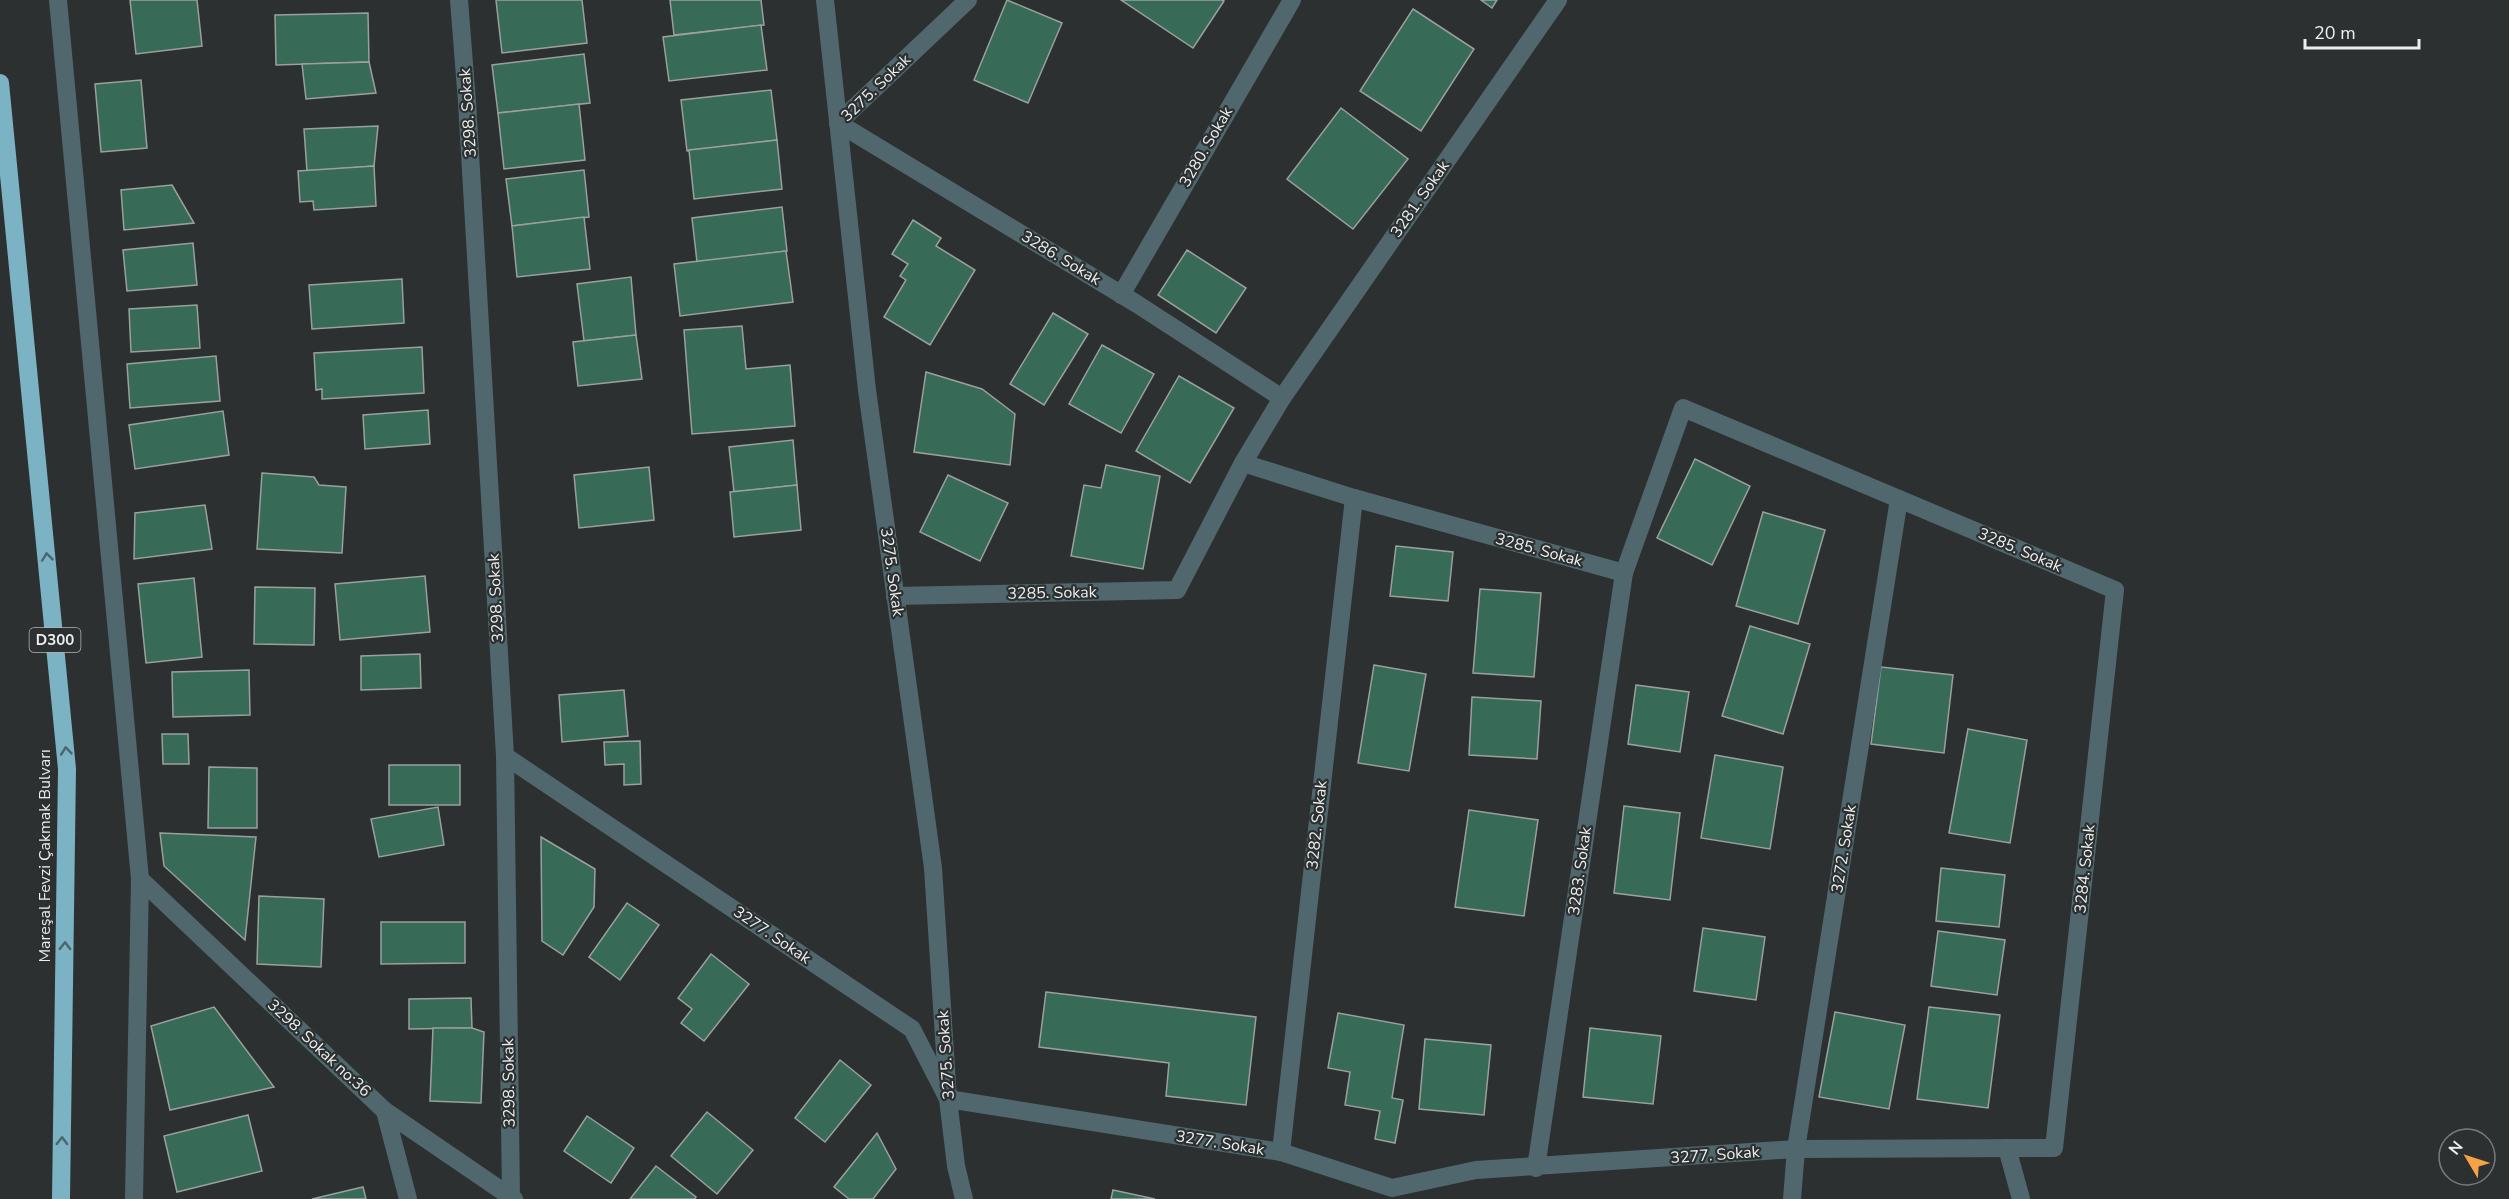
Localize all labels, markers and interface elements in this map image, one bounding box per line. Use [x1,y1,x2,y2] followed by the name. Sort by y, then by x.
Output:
[2305,12,2419,50] scale bar
[2314,21,2356,45] text: 20 m
[836,48,916,127] street label: 3275. Sokak
[454,67,482,158] street label: 3298. Sokak
[1174,102,1238,191] street label: 3280. Sokak
[1385,155,1455,242] street label: 3281. Sokak
[1017,226,1106,291] street label: 3286. Sokak
[1975,522,2066,578] street label: 3285. Sokak
[875,526,909,619] street label: 3275. Sokak
[1493,528,1586,572] street label: 3285. Sokak
[41,552,54,561] one-way arrow
[483,552,509,643] street label: 3298. Sokak
[1007,581,1098,605] street label: 3285. Sokak
[29,628,80,652] road number: D300
[60,746,73,755] one-way arrow
[34,749,56,963] street label: Mareşal Fevzi Çakmak Bulvarı
[1301,778,1333,871] street label: 3282. Sokak
[1826,802,1862,895] street label: 3272. Sokak
[2069,822,2101,915] street label: 3284. Sokak
[1563,824,1597,917] street label: 3283. Sokak
[729,901,816,970] street label: 3277. Sokak
[59,941,71,950] one-way arrow
[262,994,376,1102] street label: 3298. Sokak no:36
[932,1009,960,1100] street label: 3275. Sokak
[497,1037,521,1128] street label: 3298. Sokak
[1174,1125,1267,1161] street label: 3277. Sokak
[2437,1127,2497,1187] north arrow
[56,1136,68,1145] one-way arrow
[2444,1137,2468,1160] text: N
[1670,1141,1761,1169] street label: 3277. Sokak

